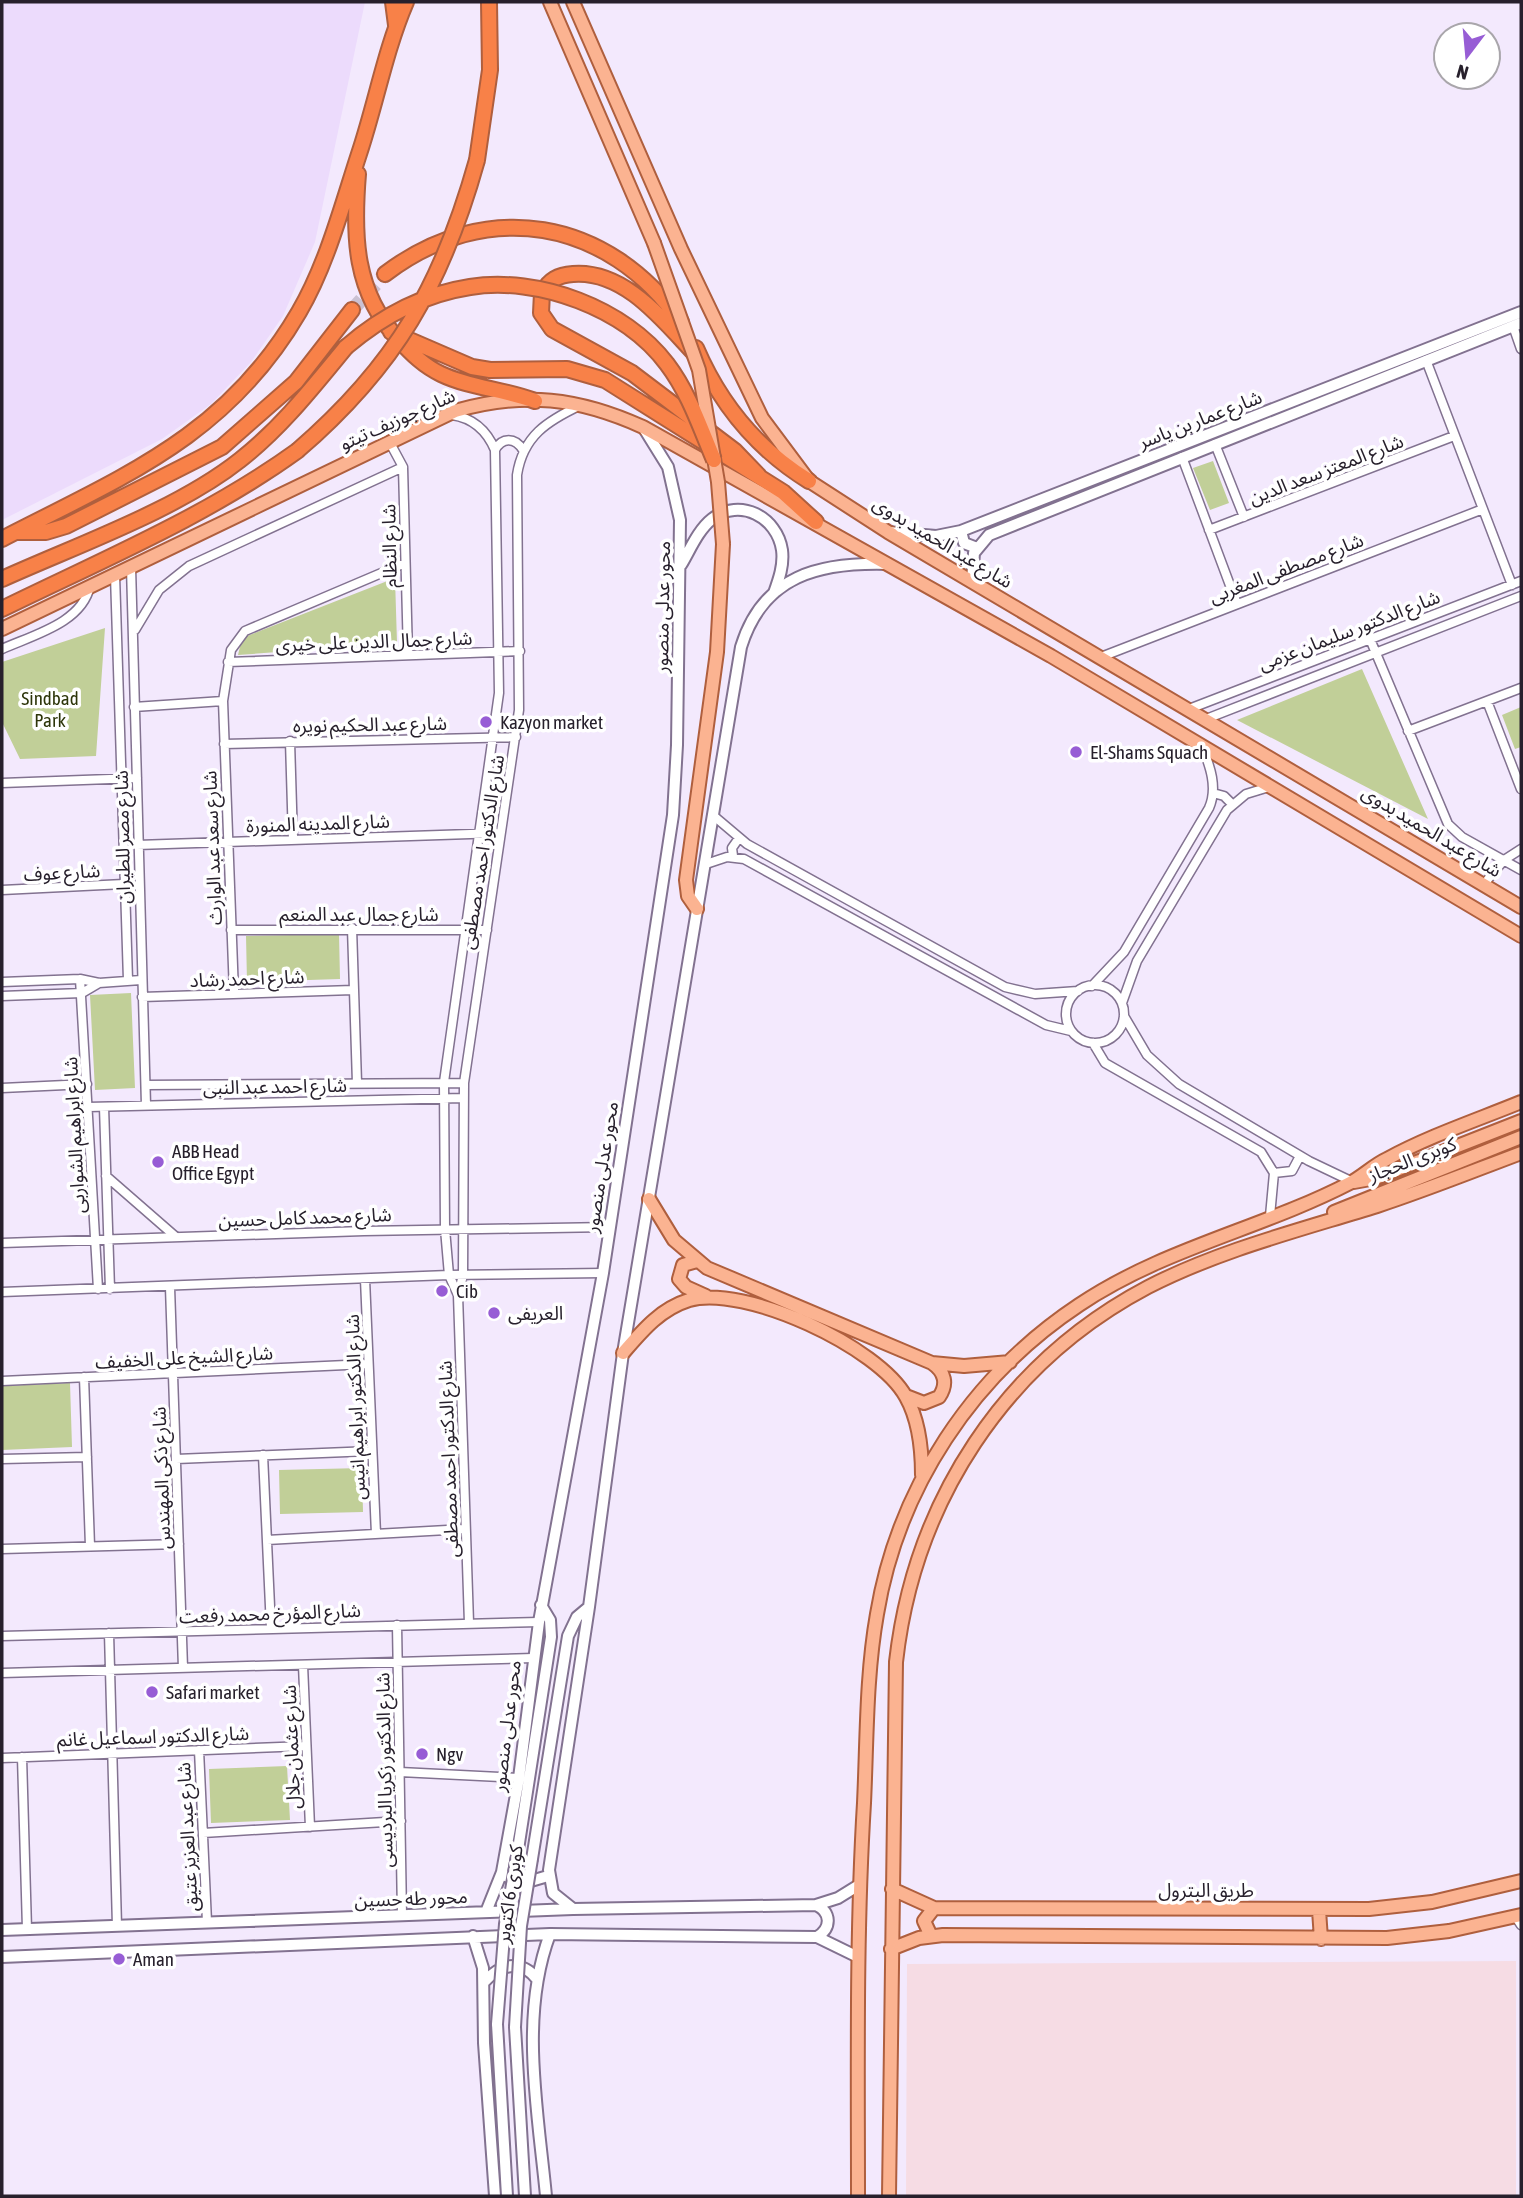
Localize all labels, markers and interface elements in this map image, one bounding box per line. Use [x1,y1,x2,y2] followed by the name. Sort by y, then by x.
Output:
[1432,21,1502,91] north arrow
[1454,60,1471,84] text: N
[336,384,459,457] street label: شارع جوزيف تيتو
[1134,385,1266,456] street label: شارع عمار بن ياسر
[1246,429,1407,511] street label: شارع المعتز سعد الدين
[868,492,1017,595] street label: شارع عبد الحميد بدوى
[377,504,405,588] street label: شارع النظام
[1206,528,1367,610] street label: شارع مصطفى المغربى
[650,541,675,674] street label: محور عدلى منصور
[1255,585,1444,678] street label: شارع الدكتور سليمان عزمى
[275,627,473,658] street label: شارع جمال الدين على خيرى
[21,687,79,731] park label: Sindbad Park
[500,711,603,733] place label: Kazyon market
[293,712,447,740] street label: شارع عبد الحكيم نويره
[478,714,494,730] marker: Kazyon market
[1090,741,1208,763] place label: El-Shams Squach
[1068,744,1084,760] marker: El-Shams Squach
[456,753,511,951] street label: شارع الدكتور احمد مصطفى
[110,770,137,904] street label: شارع مصر للطيران
[198,770,229,926] street label: شارع سعد عبد الوارث
[1357,781,1506,884] street label: شارع عبد الحميد بدوى
[246,809,390,840] street label: شارع المدينه المنورة
[23,859,101,888] street label: شارع عوف
[279,903,439,929] street label: شارع جمال عبد المنعم
[189,965,305,994] street label: شارع احمد رشاد
[59,1056,93,1214] street label: شارع ابراهيم الشواربى
[203,1074,347,1101] street label: شارع احمد عبد النبى
[580,1100,623,1235] street label: محور عدلى منصور
[1364,1132,1461,1187] street label: كوبرى الحجاز
[172,1140,255,1184] place label: ABB Head Office Egypt
[150,1154,166,1170] marker: ABB Head Office Egypt
[218,1203,392,1234] street label: شارع محمد كامل حسين
[456,1280,478,1302] place label: Cib
[434,1283,450,1299] marker: Cib
[508,1302,563,1325] place label: العريفى
[486,1305,502,1321] marker: العريفى
[341,1314,373,1500] street label: شارع الدكتور ابراهيم انيس
[95,1341,274,1377] street label: شارع الشيخ على الخفيف
[434,1360,465,1558] street label: شارع الدكتور احمد مصطفى
[148,1406,177,1550] street label: شارع ذكى المهندس
[179,1599,361,1630] street label: شارع المؤرخ محمد رفعت
[487,1659,526,1794] street label: محور عدلى منصور
[371,1672,400,1868] street label: شارع الدكتور زكريا البرديسى
[166,1681,260,1703] place label: Safari market
[144,1684,160,1700] marker: Safari market
[278,1684,307,1809] street label: شارع عثمان جلال
[56,1722,250,1754] street label: شارع الدكتور اسماعيل غانم
[436,1743,463,1765] place label: Ngv
[414,1746,430,1762] marker: Ngv
[172,1762,205,1912] street label: شارع عبد العزيز عتيق
[491,1842,528,1946] street label: كوبرى 6 اكتوبر
[1158,1879,1254,1902] street label: طريق البترول
[354,1885,468,1912] street label: محور طه حسين
[133,1948,174,1970] place label: Aman
[111,1951,127,1967] marker: Aman

